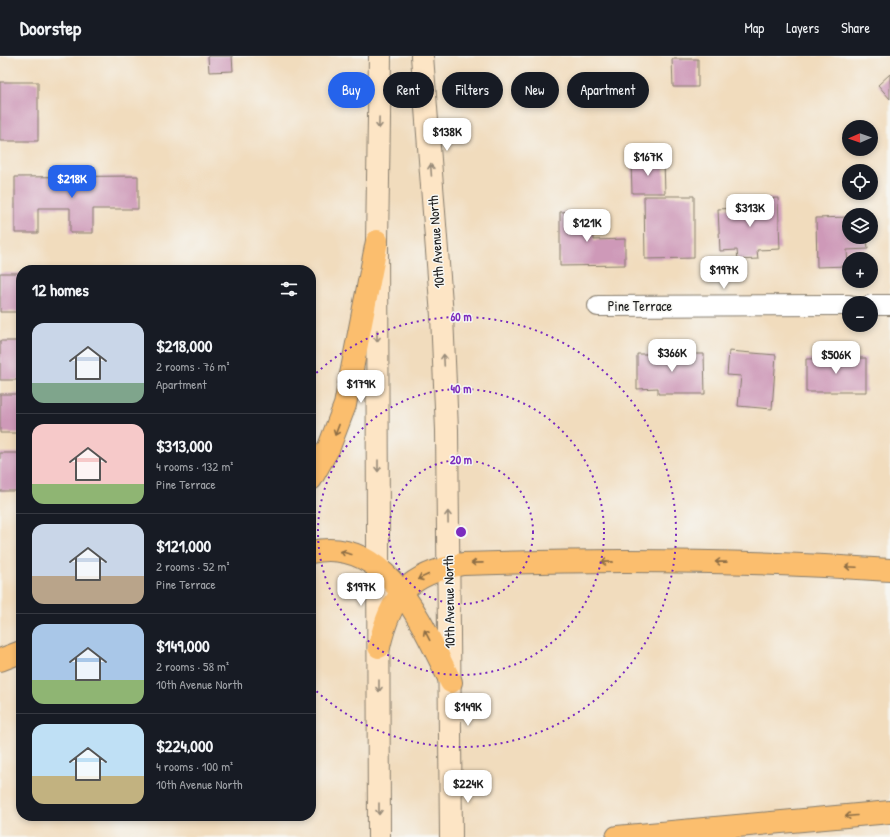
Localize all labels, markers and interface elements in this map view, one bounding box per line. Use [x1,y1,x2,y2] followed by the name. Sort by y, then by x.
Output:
[20,15,81,41] text: Doorstep
[744,18,764,37] text: Map
[786,18,819,37] text: Layers
[841,18,870,37] text: Share
[328,72,375,108] chip: Buy
[383,72,434,108] chip: Rent
[442,72,503,108] chip: Filters
[511,72,559,108] chip: New
[567,72,649,108] chip: Apartment
[375,116,383,129] one-way arrow
[419,118,475,152] pin: $138K
[842,120,878,156] north arrow
[842,120,878,332] map controls
[432,122,462,140] text: $138K
[620,143,676,177] pin: $167K
[633,147,663,165] text: $167K
[427,164,434,177] one-way arrow
[842,164,878,200] button: locate
[44,165,100,199] pin: $218K
[57,169,87,187] text: $218K
[722,194,778,228] pin: $313K
[423,195,448,289] street label: 10th Avenue North
[735,198,765,216] text: $313K
[842,208,878,244] button: layers
[559,209,615,243] pin: $121K
[573,213,601,231] text: $121K
[842,252,878,288] button: +
[696,256,752,290] pin: $197K
[709,260,739,278] text: $197K
[32,278,89,301] text: 12 homes
[278,278,300,300] icon: filters
[608,296,673,315] street label: Pine Terrace
[842,296,878,332] button: −
[450,308,472,325] text: 60 m
[373,329,381,342] one-way arrow
[156,334,212,357] text: $218,000
[64,339,112,387] icon: home
[644,339,700,373] pin: $366K
[808,341,864,375] pin: $506K
[657,343,687,361] text: $366K
[821,345,851,363] text: $506K
[440,354,448,367] one-way arrow
[156,357,229,375] text: 2 rooms · 76 m²
[333,370,389,404] pin: $179K
[346,374,376,392] text: $179K
[156,375,207,393] text: Apartment
[451,380,471,397] text: 40 m
[332,423,340,435] one-way arrow
[156,434,212,457] text: $313,000
[64,440,112,488] icon: home
[450,451,472,468] text: 20 m
[156,457,233,475] text: 4 rooms · 132 m²
[374,459,382,472] one-way arrow
[156,475,216,493] text: Pine Terrace
[444,511,452,524] one-way arrow
[454,525,468,539] centre of rings
[156,534,211,557] text: $121,000
[64,540,112,588] icon: home
[340,549,353,556] one-way arrow
[438,555,459,649] street label: 10th Avenue North
[156,557,229,575] text: 2 rooms · 52 m²
[601,558,614,566] one-way arrow
[715,558,728,566] one-way arrow
[471,560,484,567] one-way arrow
[845,564,858,571] one-way arrow
[333,573,389,607] pin: $197K
[418,574,430,581] one-way arrow
[156,575,216,593] text: Pine Terrace
[346,577,376,595] text: $197K
[423,629,430,641] one-way arrow
[156,634,210,657] text: $149,000
[64,640,112,688] icon: home
[156,657,229,675] text: 2 rooms · 58 m²
[156,675,243,693] text: 10th Avenue North
[375,679,383,692] one-way arrow
[440,693,496,727] pin: $149K
[454,697,482,715] text: $149K
[156,734,213,757] text: $224,000
[64,740,112,788] icon: home
[156,757,233,775] text: 4 rooms · 100 m²
[440,770,496,804] pin: $224K
[453,774,483,792] text: $224K
[156,775,243,793] text: 10th Avenue North
[375,802,383,815] one-way arrow
[845,812,858,819] one-way arrow

